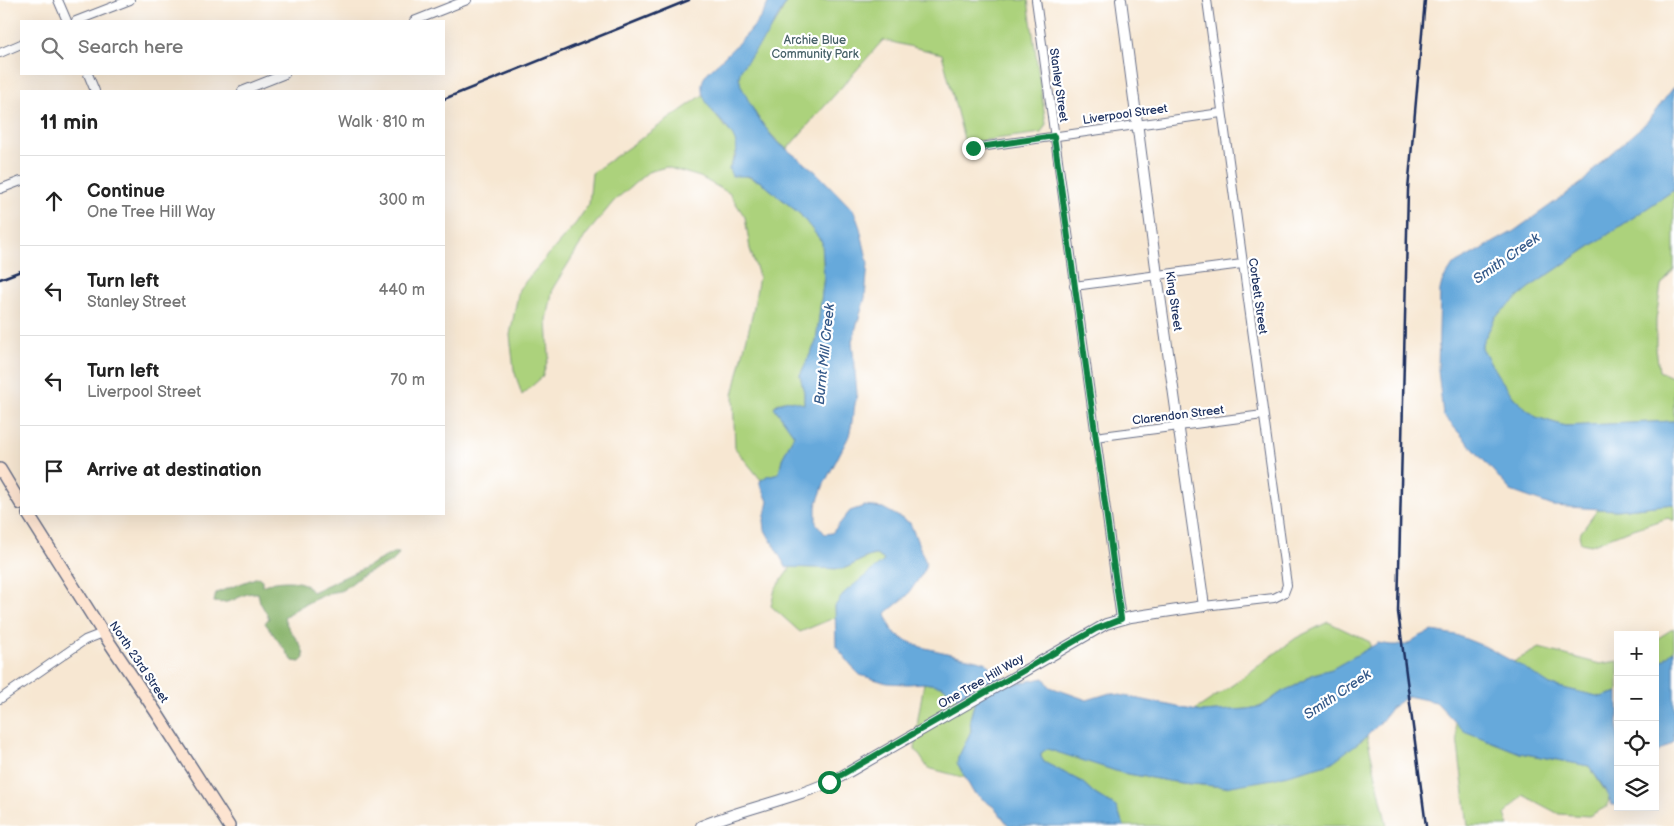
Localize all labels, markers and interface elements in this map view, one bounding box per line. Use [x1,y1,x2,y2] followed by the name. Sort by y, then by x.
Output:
[20,20,445,75] search box
[771,33,859,62] park label: Archie Blue Community Park
[38,34,66,62] icon: search
[78,36,183,59] text: Search here
[1046,47,1071,123] street label: Stanley Street
[1082,101,1169,128] street label: Liverpool Street
[40,110,98,135] text: 11 min
[338,113,425,132] text: Walk · 810 m
[962,137,985,160] route end
[87,180,165,203] text: Continue
[40,187,68,215] icon: ahead
[379,191,425,210] text: 300 m
[87,203,215,222] text: One Tree Hill Way
[1470,229,1544,288] water label: Smith Creek
[1245,257,1270,335] street label: Corbett Street
[87,270,159,293] text: Turn left
[1162,270,1185,332] street label: King Street
[40,277,68,305] icon: left
[379,281,425,300] text: 440 m
[87,293,186,312] text: Stanley Street
[811,301,838,406] water label: Burnt Mill Creek
[87,360,159,383] text: Turn left
[40,367,68,395] icon: left
[390,371,425,390] text: 70 m
[87,383,201,402] text: Liverpool Street
[1131,402,1225,429] street label: Clarendon Street
[40,457,68,485] icon: arrive
[87,459,262,482] text: Arrive at destination
[106,619,172,706] street label: North 23rd Street
[1614,631,1659,811] map controls
[1614,631,1659,676] button: +
[936,651,1027,712] street label: One Tree Hill Way
[1300,665,1375,723] water label: Smith Creek
[1614,676,1659,721] button: −
[1614,721,1659,766] button: locate
[1614,766,1659,811] button: layers
[818,771,841,794] route start

